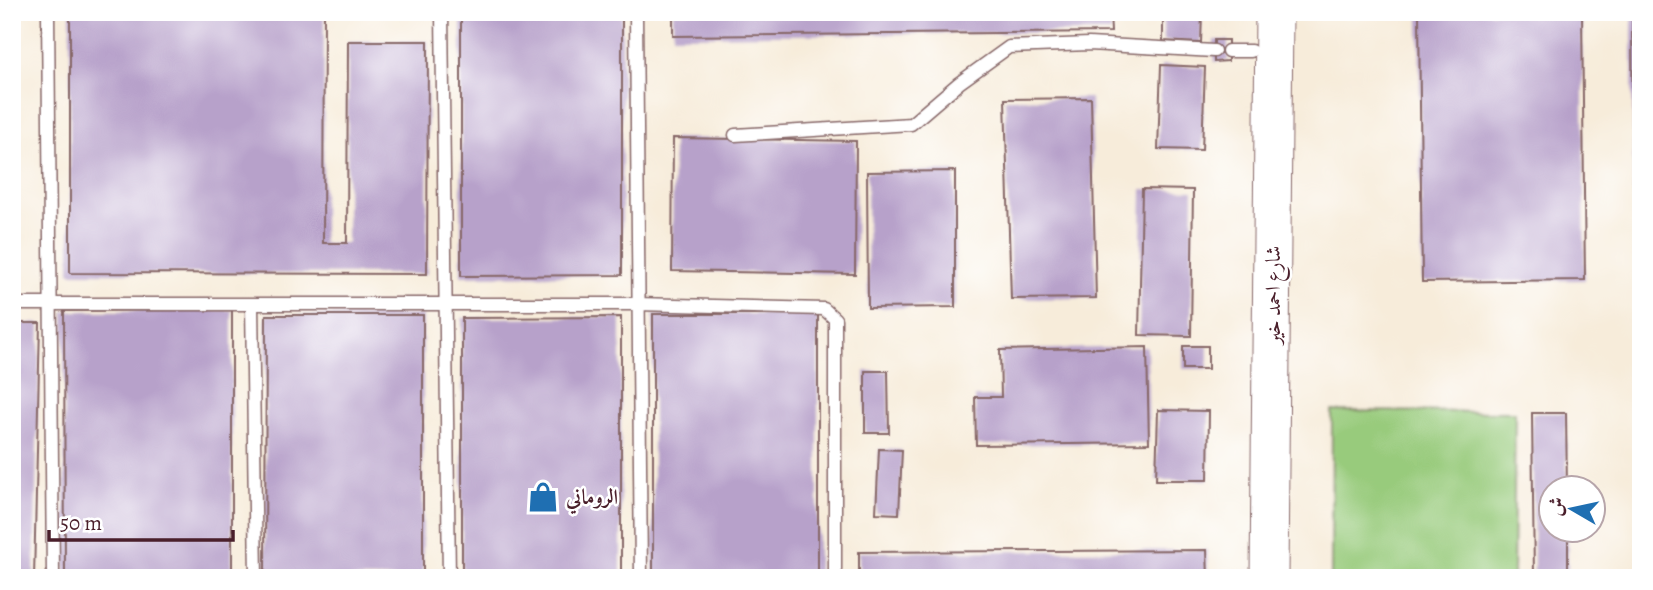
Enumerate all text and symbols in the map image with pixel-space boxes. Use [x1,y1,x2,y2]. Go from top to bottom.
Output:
street label: شارع احمد خير [1259,246,1291,346]
north arrow [1538,475,1608,544]
shop icon: الروماني [526,480,560,514]
place label: الروماني [565,483,618,515]
text: ش [1542,495,1571,518]
scale bar [49,499,233,543]
text: 50 m [60,509,102,537]

